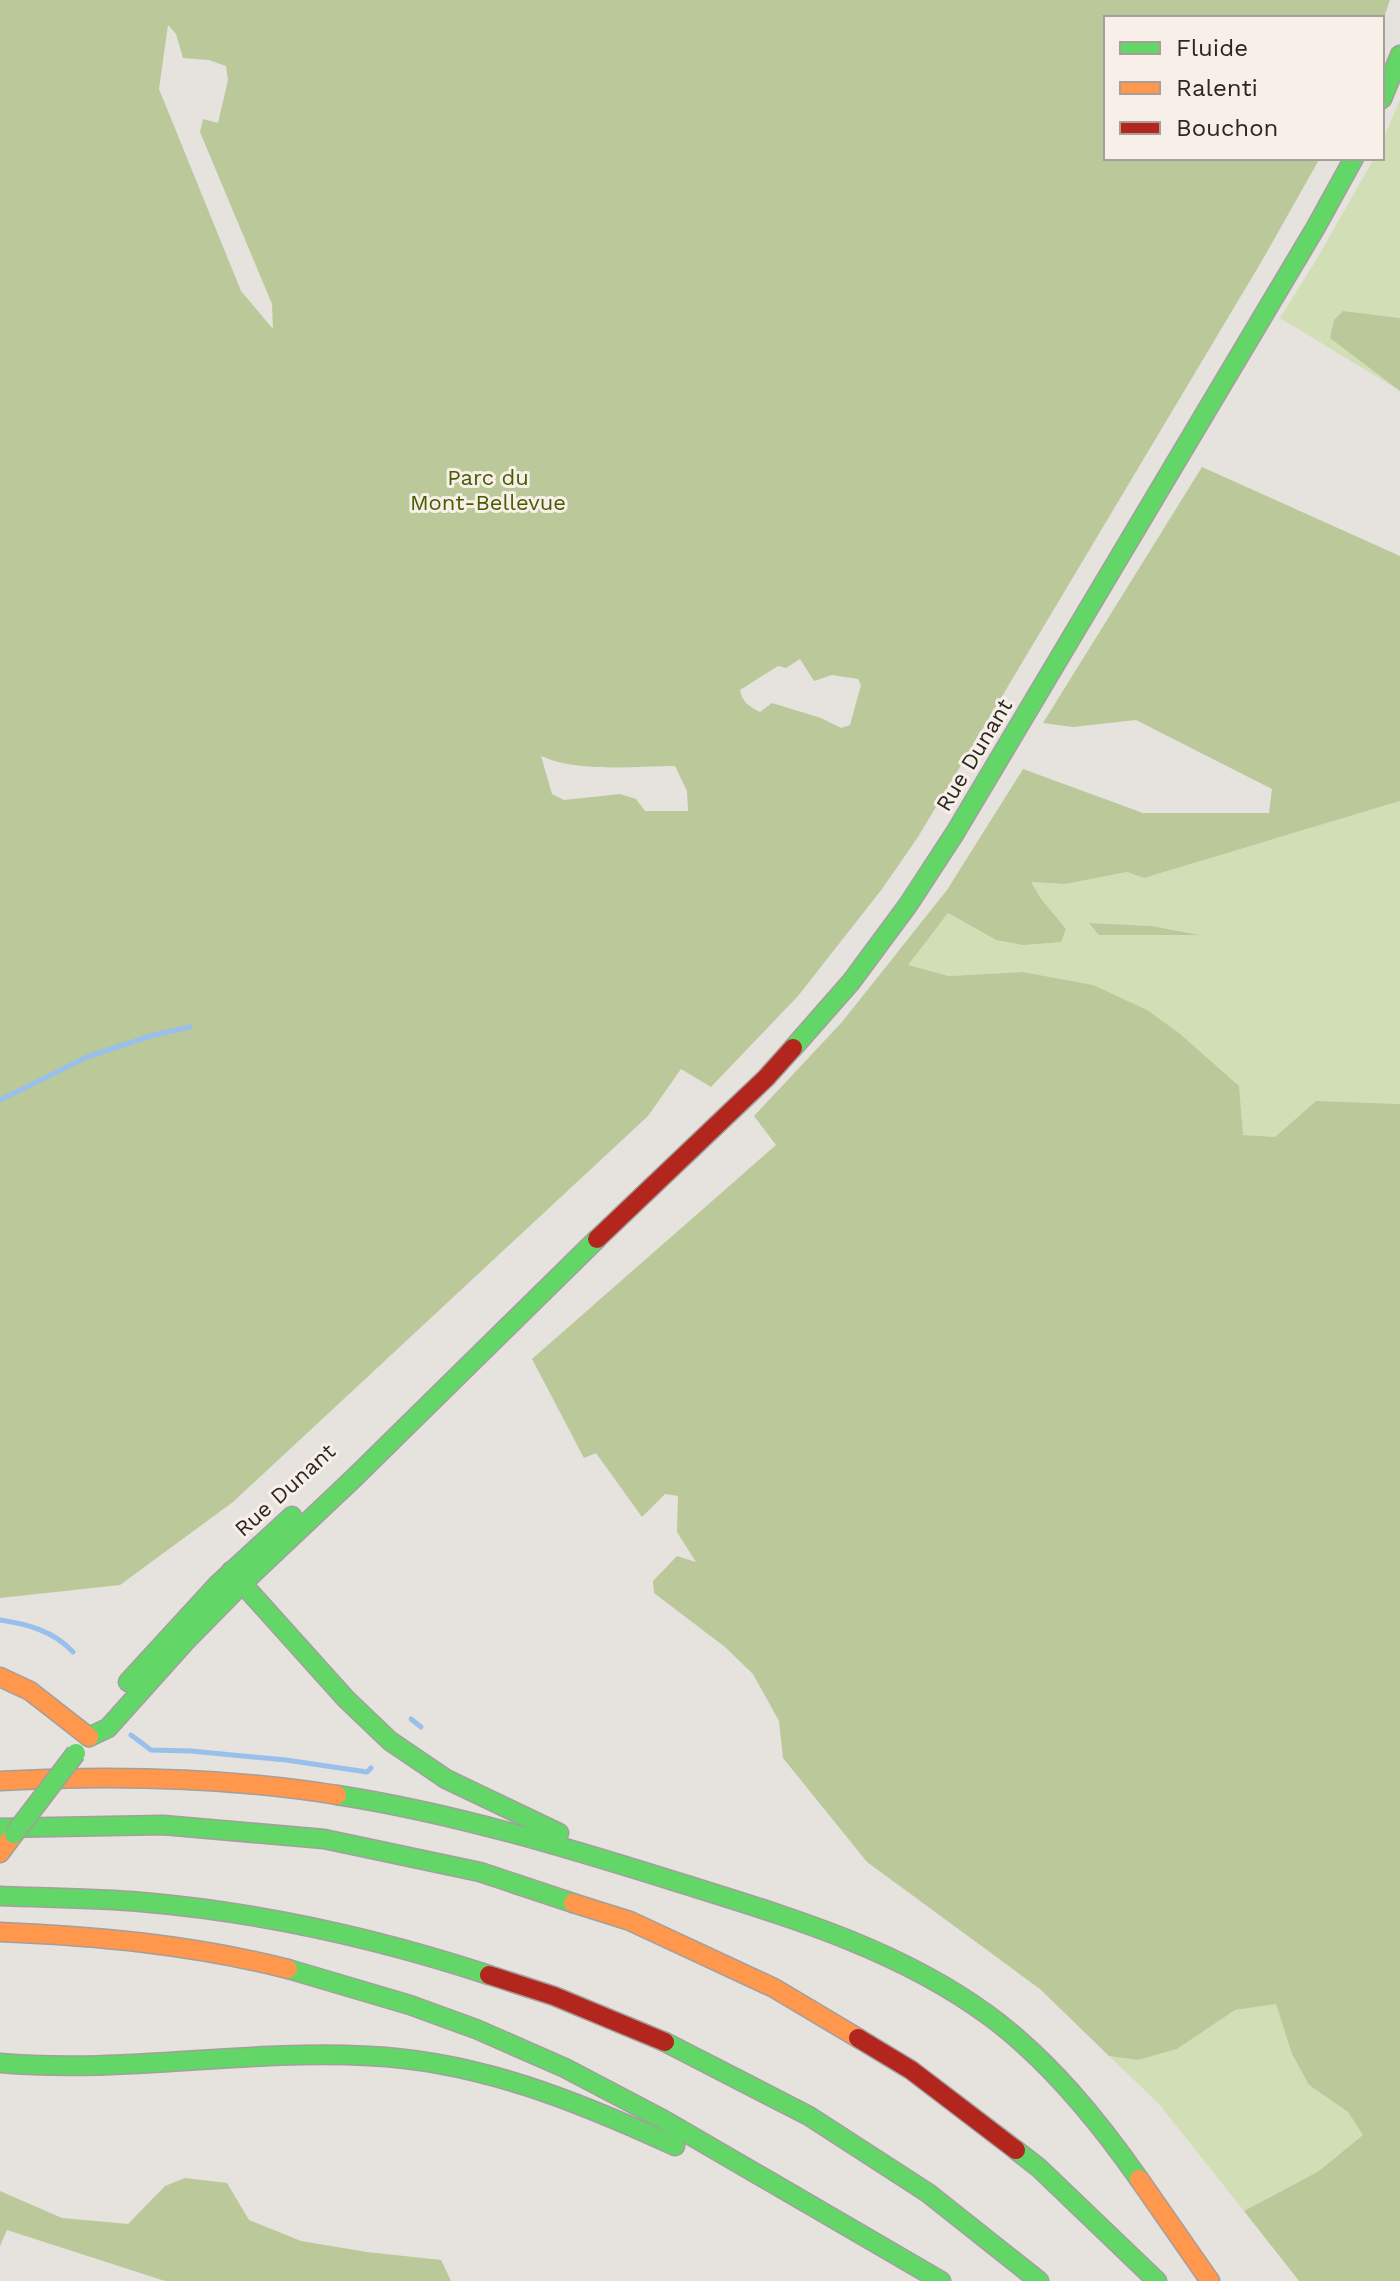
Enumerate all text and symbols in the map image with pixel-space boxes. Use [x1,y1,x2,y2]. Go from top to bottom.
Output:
legend [1104,16,1384,160]
text: Fluide [1176,34,1248,62]
text: Ralenti [1176,74,1258,102]
text: Bouchon [1176,114,1278,142]
park label: Parc du Mont-Bellevue [410,465,566,515]
street label: Rue Dunant [931,694,1017,816]
street label: Rue Dunant [230,1438,340,1542]

